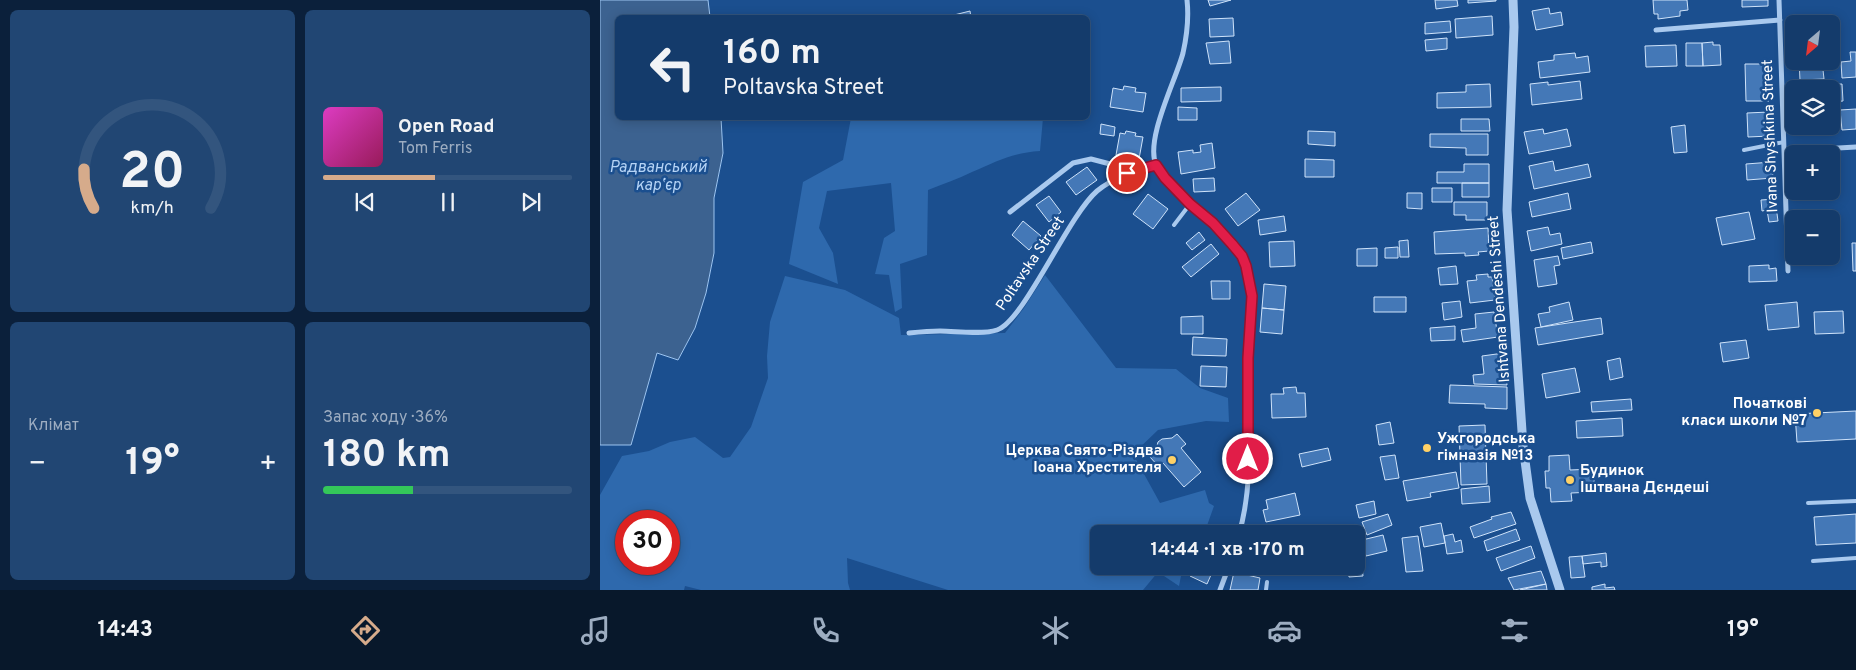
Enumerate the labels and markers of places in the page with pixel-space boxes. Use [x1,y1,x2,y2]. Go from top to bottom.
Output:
pin [1106,152,1148,194]
place label: Початкові класи школи №7 [1681,395,1807,431]
marker: Початкові класи школи №7 [1811,407,1823,419]
place label: Ужгородська гімназія №13 [1437,430,1535,466]
place label: Церква Свято-Різдва Іоана Хрестителя [1006,442,1162,478]
marker: Ужгородська гімназія №13 [1421,442,1433,454]
marker: Церква Свято-Різдва Іоана Хрестителя [1166,454,1178,466]
place label: Будинок Іштвана Дєндеші [1580,462,1709,498]
marker: Будинок Іштвана Дєндеші [1564,474,1576,486]

